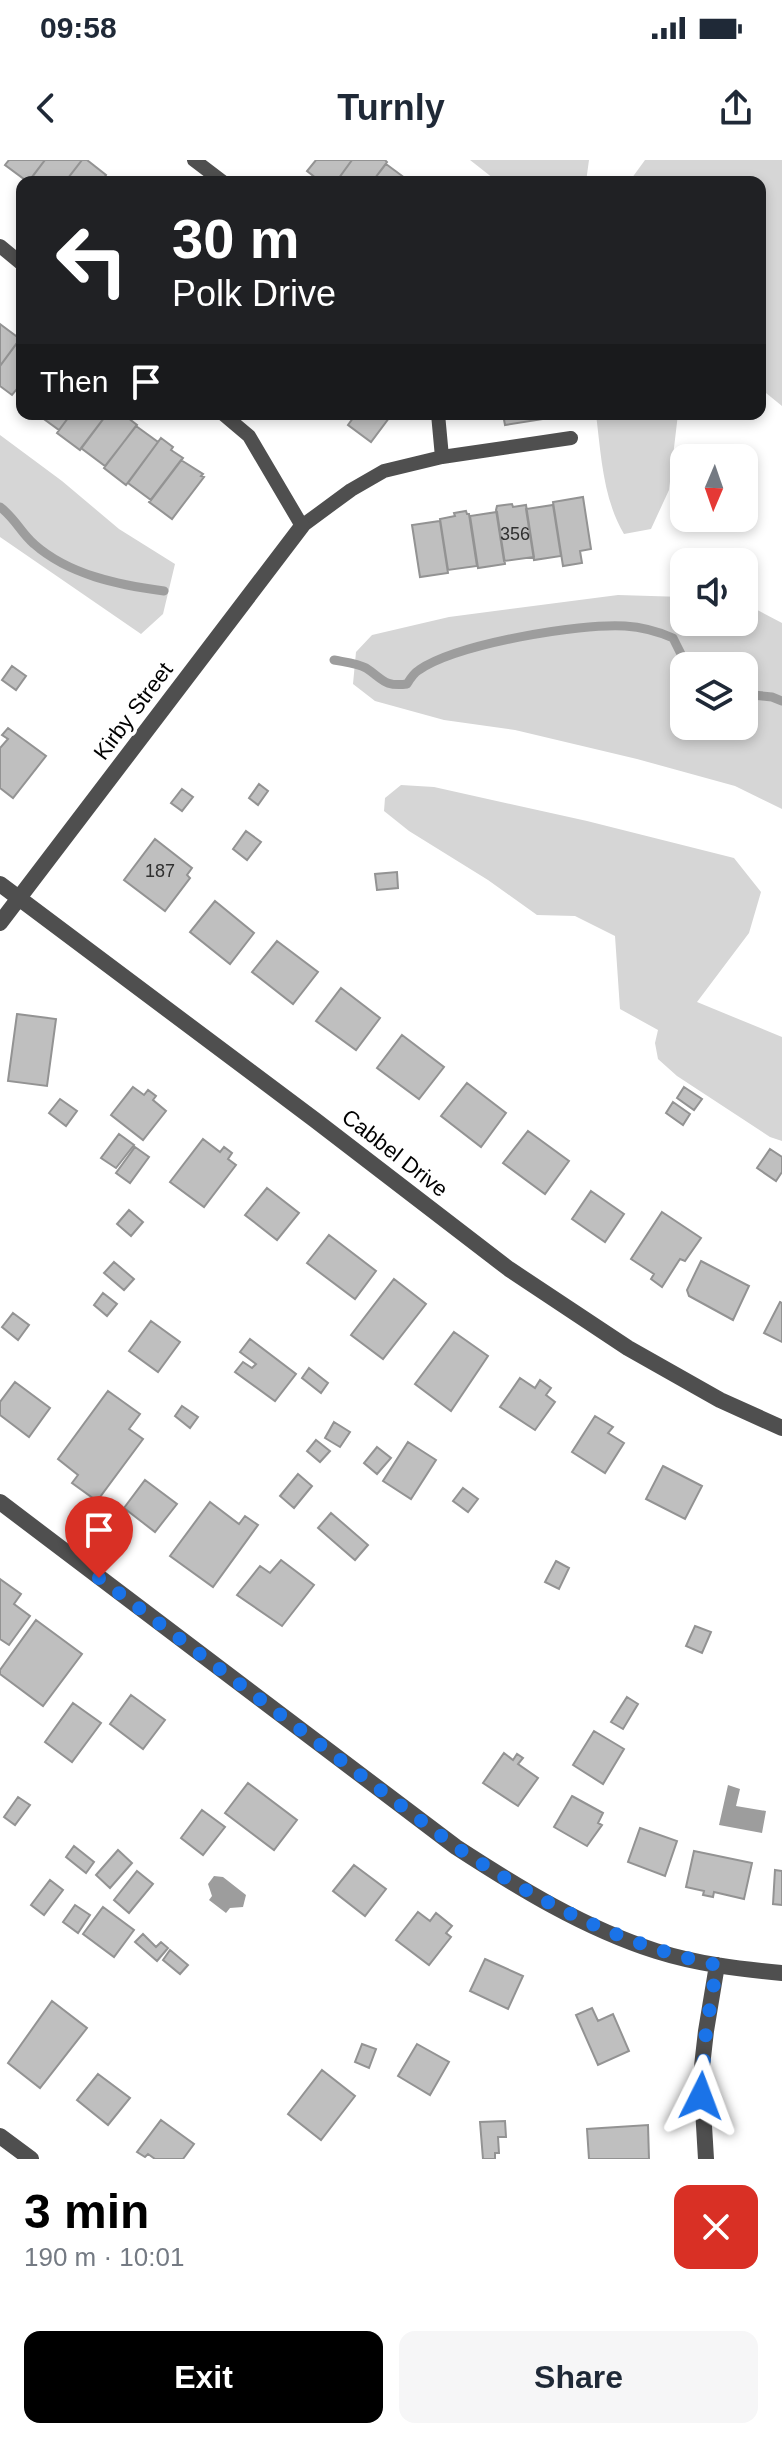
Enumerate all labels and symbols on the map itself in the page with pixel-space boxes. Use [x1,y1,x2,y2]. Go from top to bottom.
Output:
north arrow [670,444,758,532]
house number: 356 [500,524,530,544]
street label: Kirby Street [88,658,178,764]
house number: 187 [145,861,175,881]
street label: Cabbel Drive [337,1104,453,1202]
pin [65,1496,133,1578]
position arrow [659,2054,743,2138]

